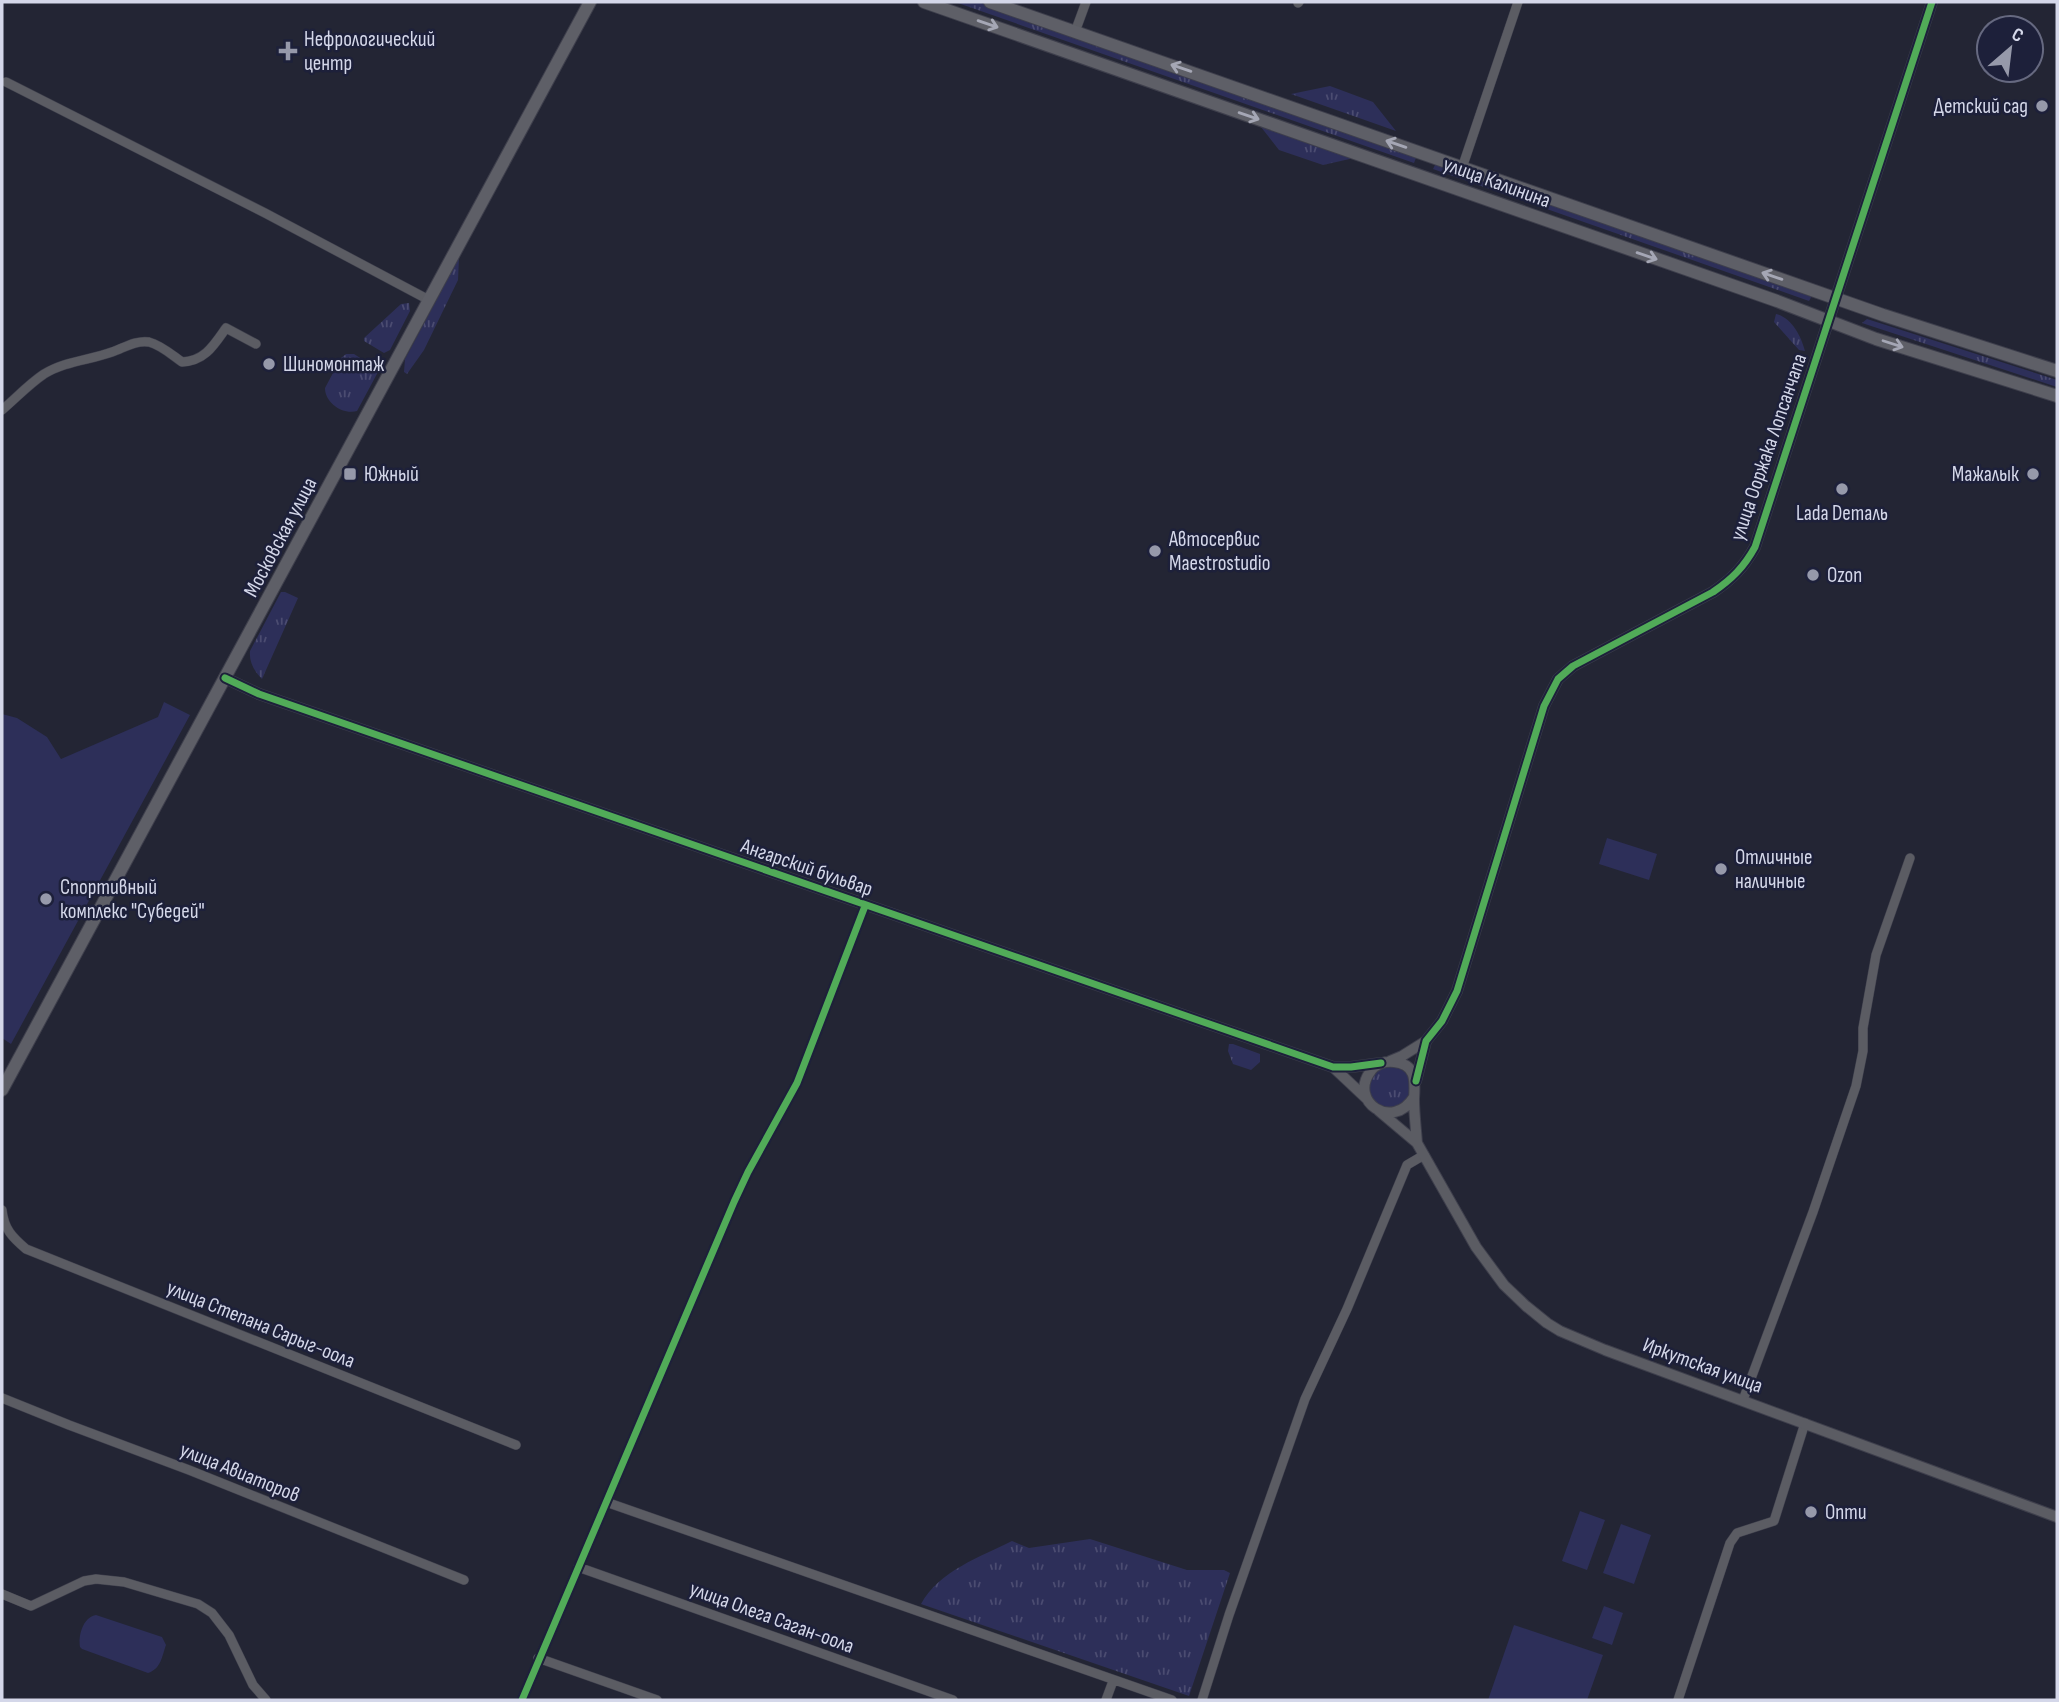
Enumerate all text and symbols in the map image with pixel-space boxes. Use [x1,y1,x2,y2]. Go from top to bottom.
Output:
north arrow [1975,14,2045,84]
one-way arrow [977,19,999,31]
text: С [2008,23,2027,48]
place label: Нефрологический центр [304,27,435,76]
marker: Нефрологический центр [278,41,298,61]
one-way arrow [1171,61,1192,74]
place label: Детский сад [1934,94,2028,119]
marker: Детский сад [2034,98,2050,114]
one-way arrow [1238,111,1260,123]
one-way arrow [1385,137,1407,149]
street label: улица Калинина [1440,152,1554,213]
one-way arrow [1635,251,1657,263]
one-way arrow [1762,269,1784,281]
one-way arrow [1882,338,1904,351]
street label: улица Ооржака Лопсанчапа [1725,350,1812,544]
place label: Шиномонтаж [283,352,385,377]
marker: Шиномонтаж [261,356,277,372]
place label: Южный [364,462,419,487]
place label: Мажалык [1952,462,2019,487]
marker: Южный [342,466,358,482]
marker: Мажалык [2025,466,2041,482]
street label: Московская улица [239,473,322,601]
marker: Lada Dеталь [1834,481,1850,497]
place label: Lada Dеталь [1796,501,1888,526]
place label: Автосервис Maestrostudio [1168,527,1270,576]
marker: Автосервис Maestrostudio [1147,543,1163,559]
place label: Ozon [1827,563,1862,588]
marker: Ozon [1805,567,1821,583]
street label: Ангарский бульвар [737,833,876,902]
place label: Отличные наличные [1735,845,1813,894]
marker: Отличные наличные [1713,861,1729,877]
place label: Спортивный комплекс "Субедей" [60,875,205,924]
marker: Спортивный комплекс "Субедей" [38,891,54,907]
street label: улица Степана Сарыг-оола [163,1275,359,1374]
street label: Иркутская улица [1639,1332,1766,1399]
street label: улица Авиаторов [176,1437,303,1508]
place label: Опти [1825,1500,1867,1525]
marker: Опти [1803,1504,1819,1520]
street label: улица Олега Саган-оола [686,1576,857,1659]

